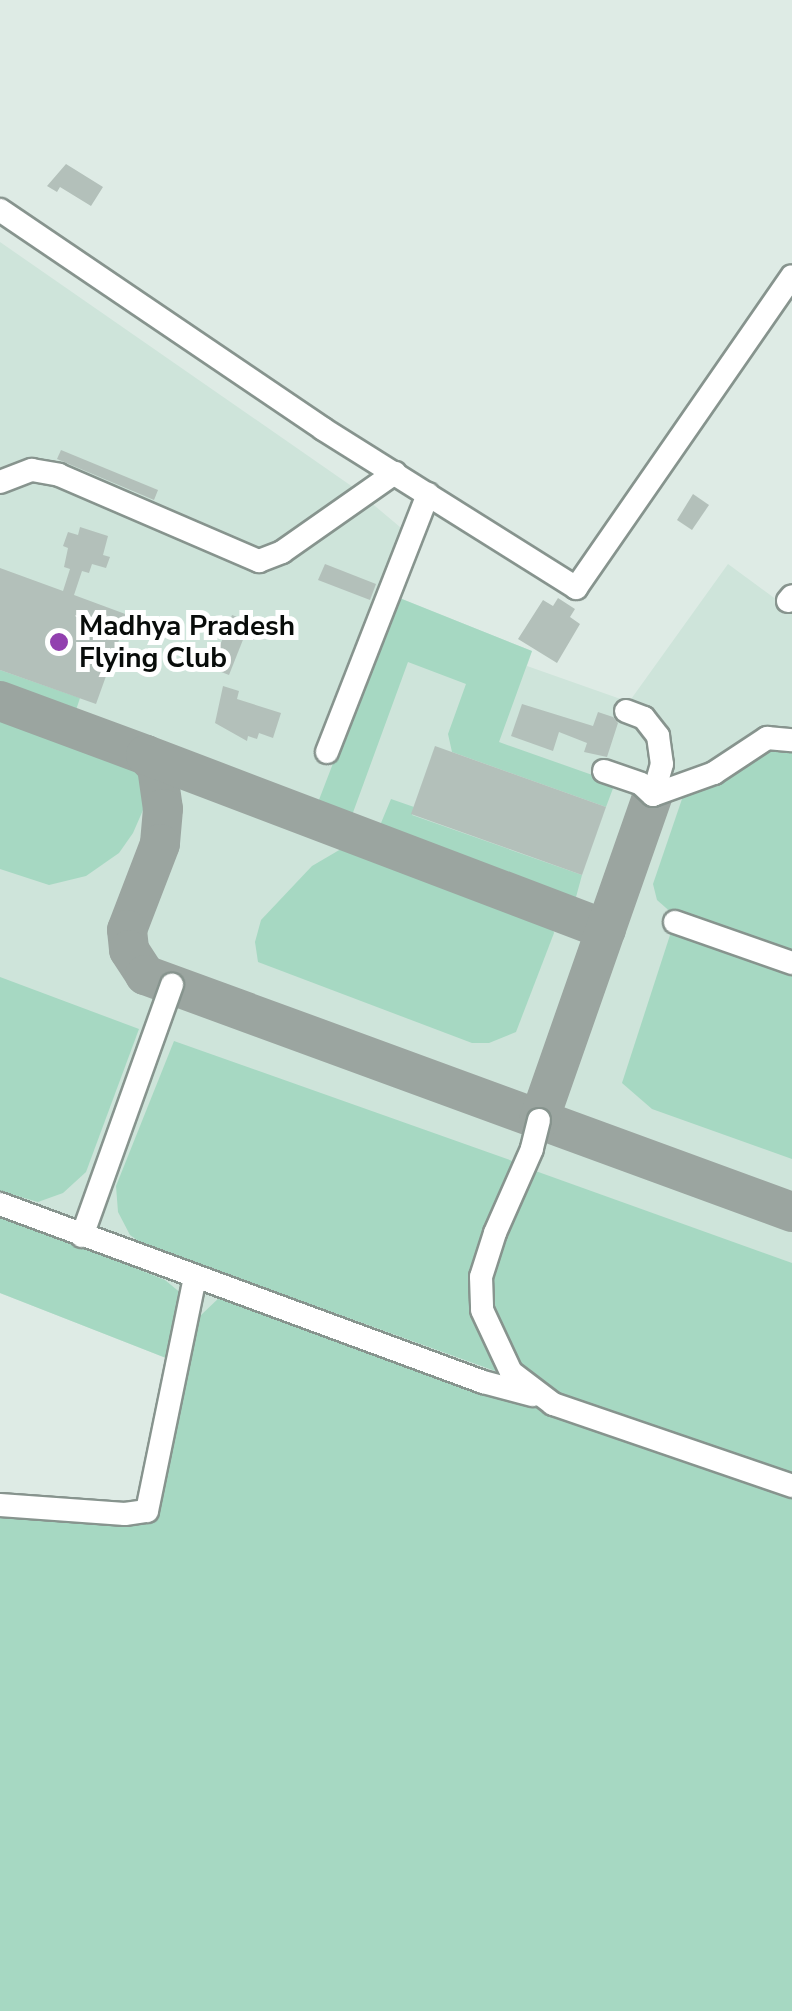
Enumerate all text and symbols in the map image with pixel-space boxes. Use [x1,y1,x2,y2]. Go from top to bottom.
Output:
place label: Madhya Pradesh Flying Club [79,609,295,675]
marker: Madhya Pradesh Flying Club [48,631,70,653]

